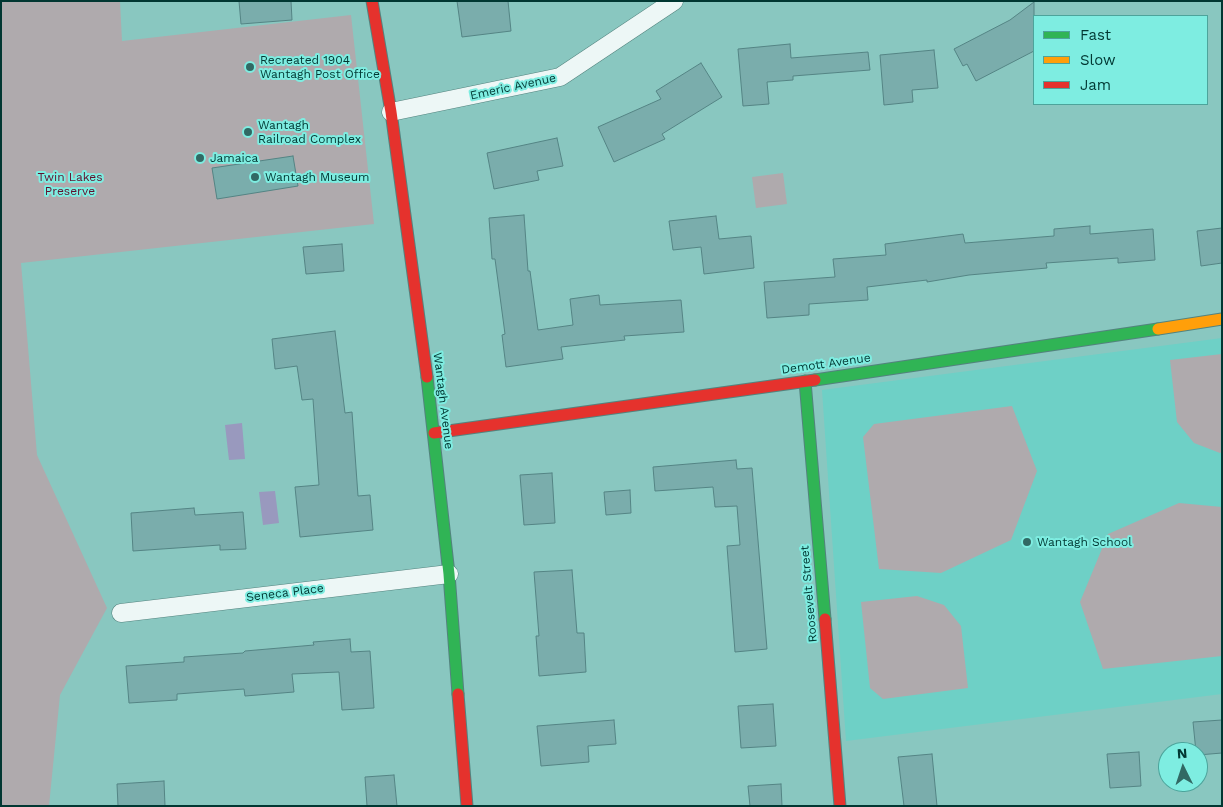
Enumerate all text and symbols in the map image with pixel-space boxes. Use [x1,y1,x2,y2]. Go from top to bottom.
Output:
legend [1033,15,1208,105]
text: Fast [1080,26,1111,44]
text: Slow [1080,51,1116,69]
place label: Recreated 1904 Wantagh Post Office [260,53,380,81]
marker: Recreated 1904 Wantagh Post Office [244,61,256,73]
street label: Emeric Avenue [469,71,557,103]
text: Jam [1080,76,1111,94]
place label: Wantagh Railroad Complex [258,118,361,146]
marker: Wantagh Railroad Complex [242,126,254,138]
place label: Jamaica [210,151,258,165]
marker: Jamaica [194,152,206,164]
park label: Twin Lakes Preserve [37,170,103,198]
place label: Wantagh Museum [265,170,370,184]
marker: Wantagh Museum [249,171,261,183]
street label: Demott Avenue [780,351,872,377]
street label: Wantagh Avenue [430,352,456,450]
place label: Wantagh School [1037,535,1132,549]
marker: Wantagh School [1021,536,1033,548]
street label: Roosevelt Street [798,545,820,643]
street label: Seneca Place [245,581,325,605]
north arrow [1158,742,1208,792]
text: N [1176,745,1188,761]

